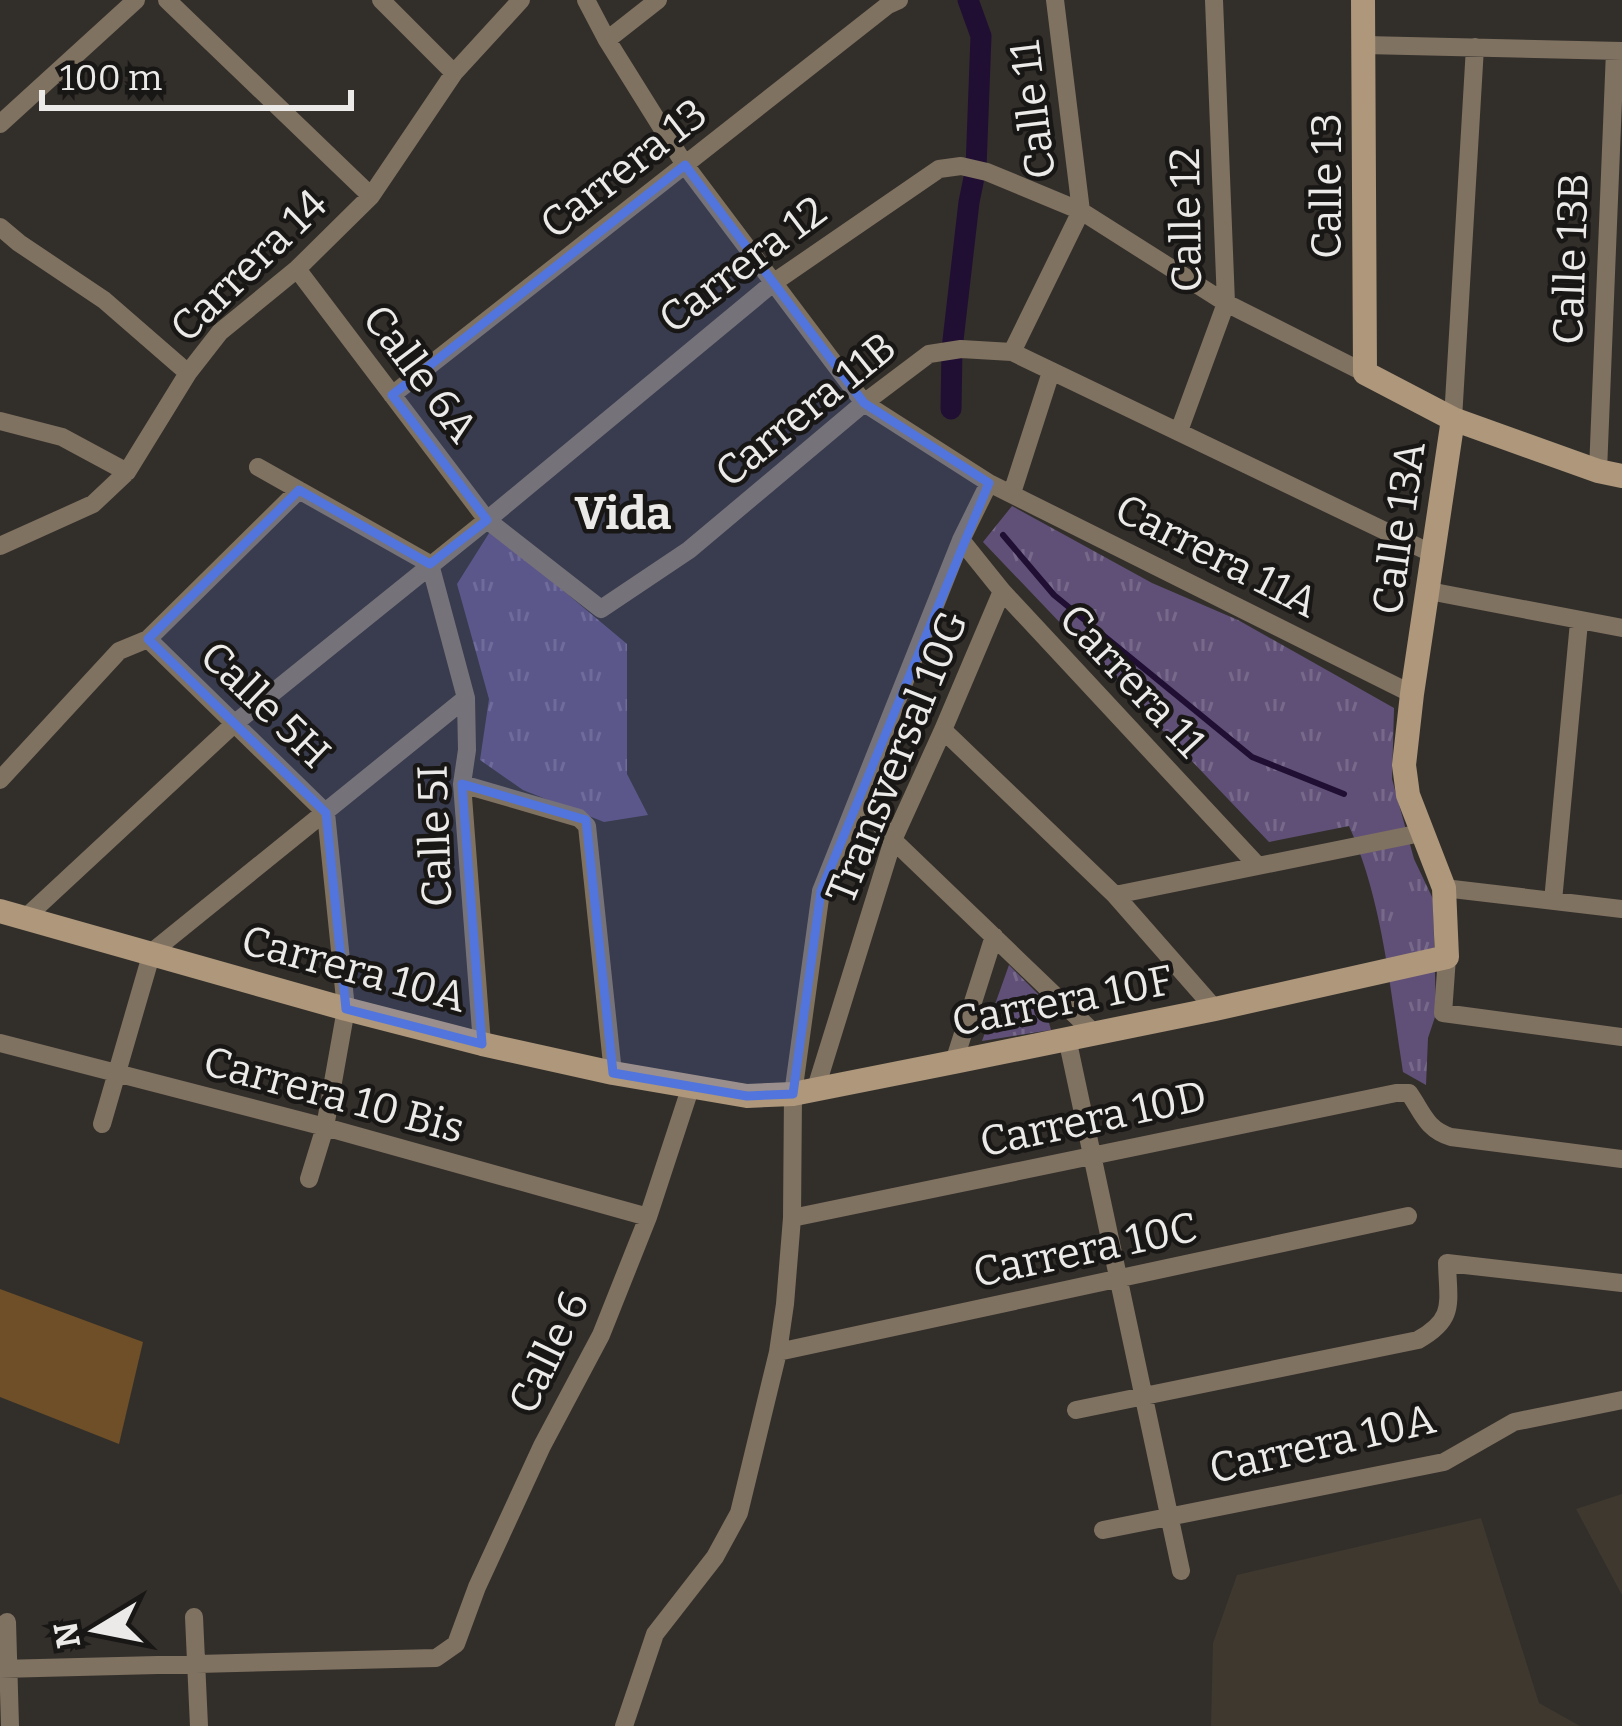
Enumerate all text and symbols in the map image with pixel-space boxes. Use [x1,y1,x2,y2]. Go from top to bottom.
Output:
scale bar [42,36,351,110]
street label: Calle 11 [1000,38,1066,182]
text: 100 m [60,56,162,100]
street label: Carrera 13 [530,88,717,249]
street label: Calle 13 [1302,113,1352,259]
street label: Calle 12 [1160,147,1212,293]
street label: Calle 13B [1543,172,1599,346]
street label: Carrera 14 [160,179,337,352]
street label: Carrera 12 [649,186,836,344]
street label: Calle 6A [352,295,488,452]
street label: Carrera 11B [705,322,906,498]
street label: Calle 13A [1362,438,1436,618]
street label: Carrera 11A [1107,484,1326,628]
district label: Vida [575,487,671,541]
street label: Carrera 11 [1049,594,1216,767]
street label: Transversal 10G [816,604,978,911]
street label: Calle 5H [190,631,340,778]
street label: Calle 5I [408,764,462,908]
street label: Carrera 10A [236,915,472,1023]
street label: Carrera 10F [947,955,1177,1047]
street label: Carrera 10 Bis [198,1036,469,1154]
street label: Carrera 10D [975,1071,1211,1167]
street label: Carrera 10C [969,1202,1202,1298]
street label: Calle 6 [498,1283,600,1422]
street label: Carrera 10A [1204,1394,1440,1494]
north arrow [36,1570,156,1690]
text: N [46,1619,89,1651]

